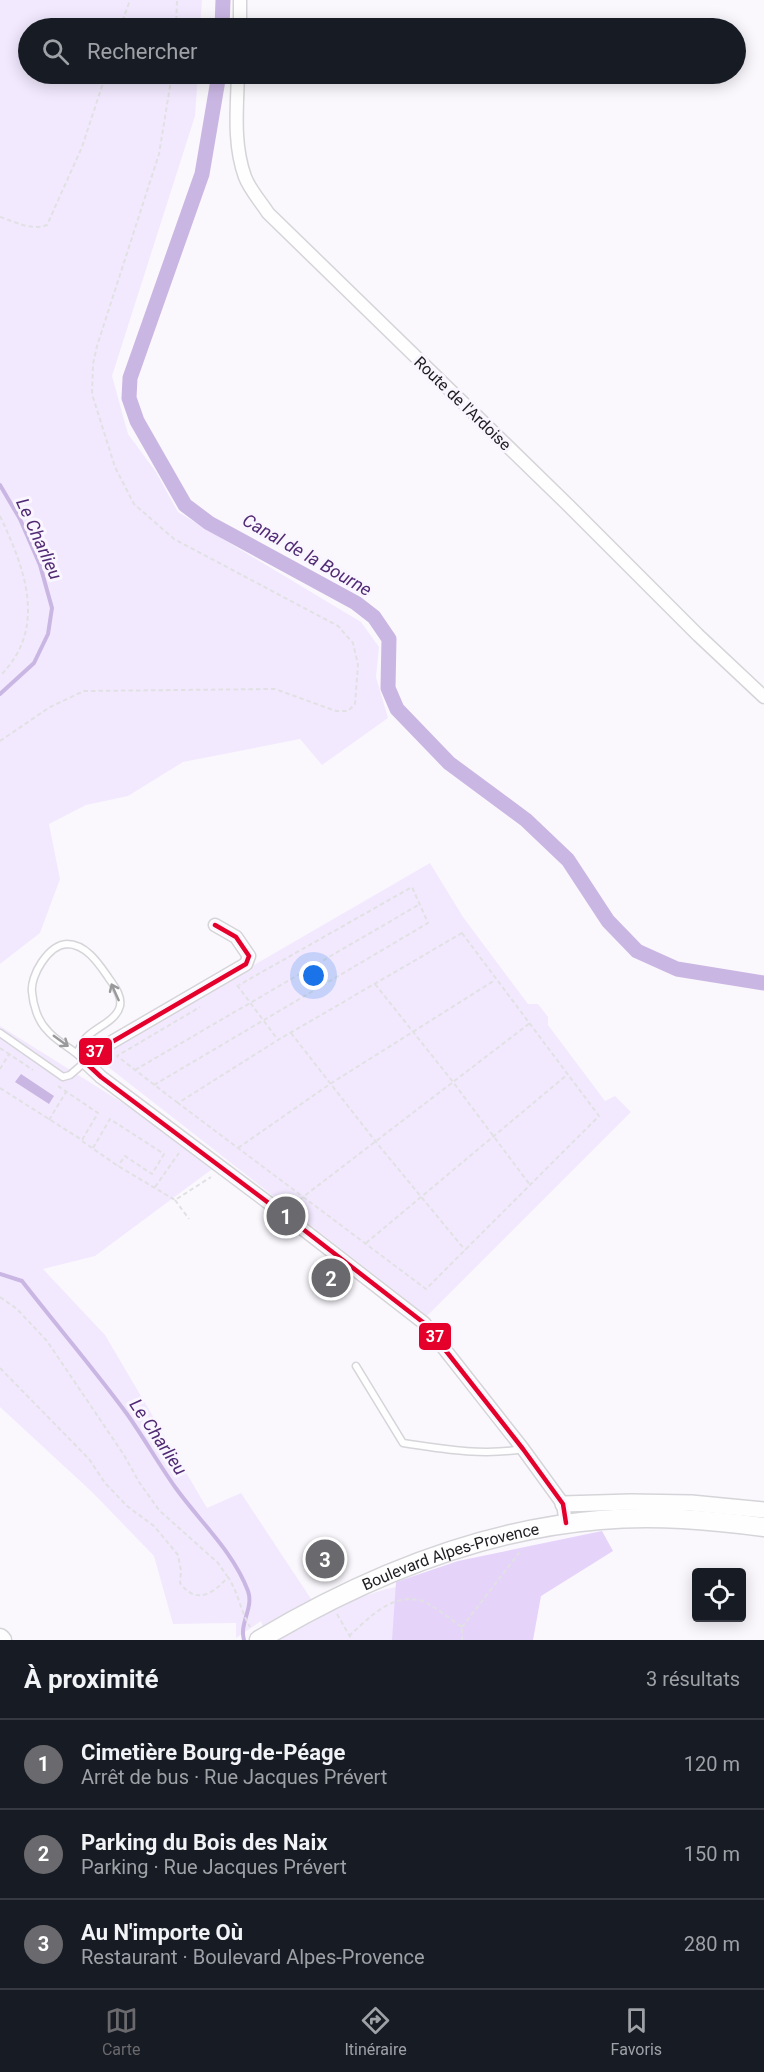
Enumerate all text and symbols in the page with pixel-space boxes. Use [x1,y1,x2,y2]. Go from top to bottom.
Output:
search box [18,18,746,84]
icon: search [39,35,72,68]
text: Rechercher [87,39,198,64]
street label: Route de l'Ardoise [410,352,515,454]
water label: Le Charlieu [12,495,67,583]
water label: Canal de la Bourne [239,509,376,600]
your location [299,961,328,990]
one-way arrow [109,983,121,1001]
one-way arrow [53,1035,69,1047]
line badge: 37 [78,1037,113,1066]
text: 37 [86,1042,104,1061]
pin: 1 [266,1194,306,1238]
pin: 2 [312,1256,350,1300]
line badge: 37 [418,1322,452,1351]
text: 37 [426,1327,444,1346]
water label: Le Charlieu [125,1395,192,1479]
street label: Boulevard Alpes-Provence [359,1519,541,1595]
pin: 3 [306,1536,344,1582]
map controls [692,1568,746,1622]
button: locate [692,1568,746,1622]
text: À proximité [24,1664,158,1694]
text: 3 résultats [646,1667,740,1691]
text: Cimetière Bourg-de-Péage [81,1740,345,1765]
text: 1 [38,1752,49,1776]
text: 120 m [684,1752,740,1776]
text: Arrêt de bus · Rue Jacques Prévert [81,1765,387,1789]
text: Parking du Bois des Naix [81,1830,327,1855]
text: 2 [38,1842,49,1866]
text: 150 m [684,1842,740,1866]
text: Parking · Rue Jacques Prévert [81,1855,347,1879]
text: Au N'importe Où [81,1920,243,1945]
text: 3 [38,1932,49,1956]
text: 280 m [684,1932,740,1956]
text: Restaurant · Boulevard Alpes-Provence [81,1945,425,1969]
tab: Carte [102,2004,141,2059]
tab: Itinéraire [344,2004,407,2059]
tab: Favoris [611,2004,662,2059]

